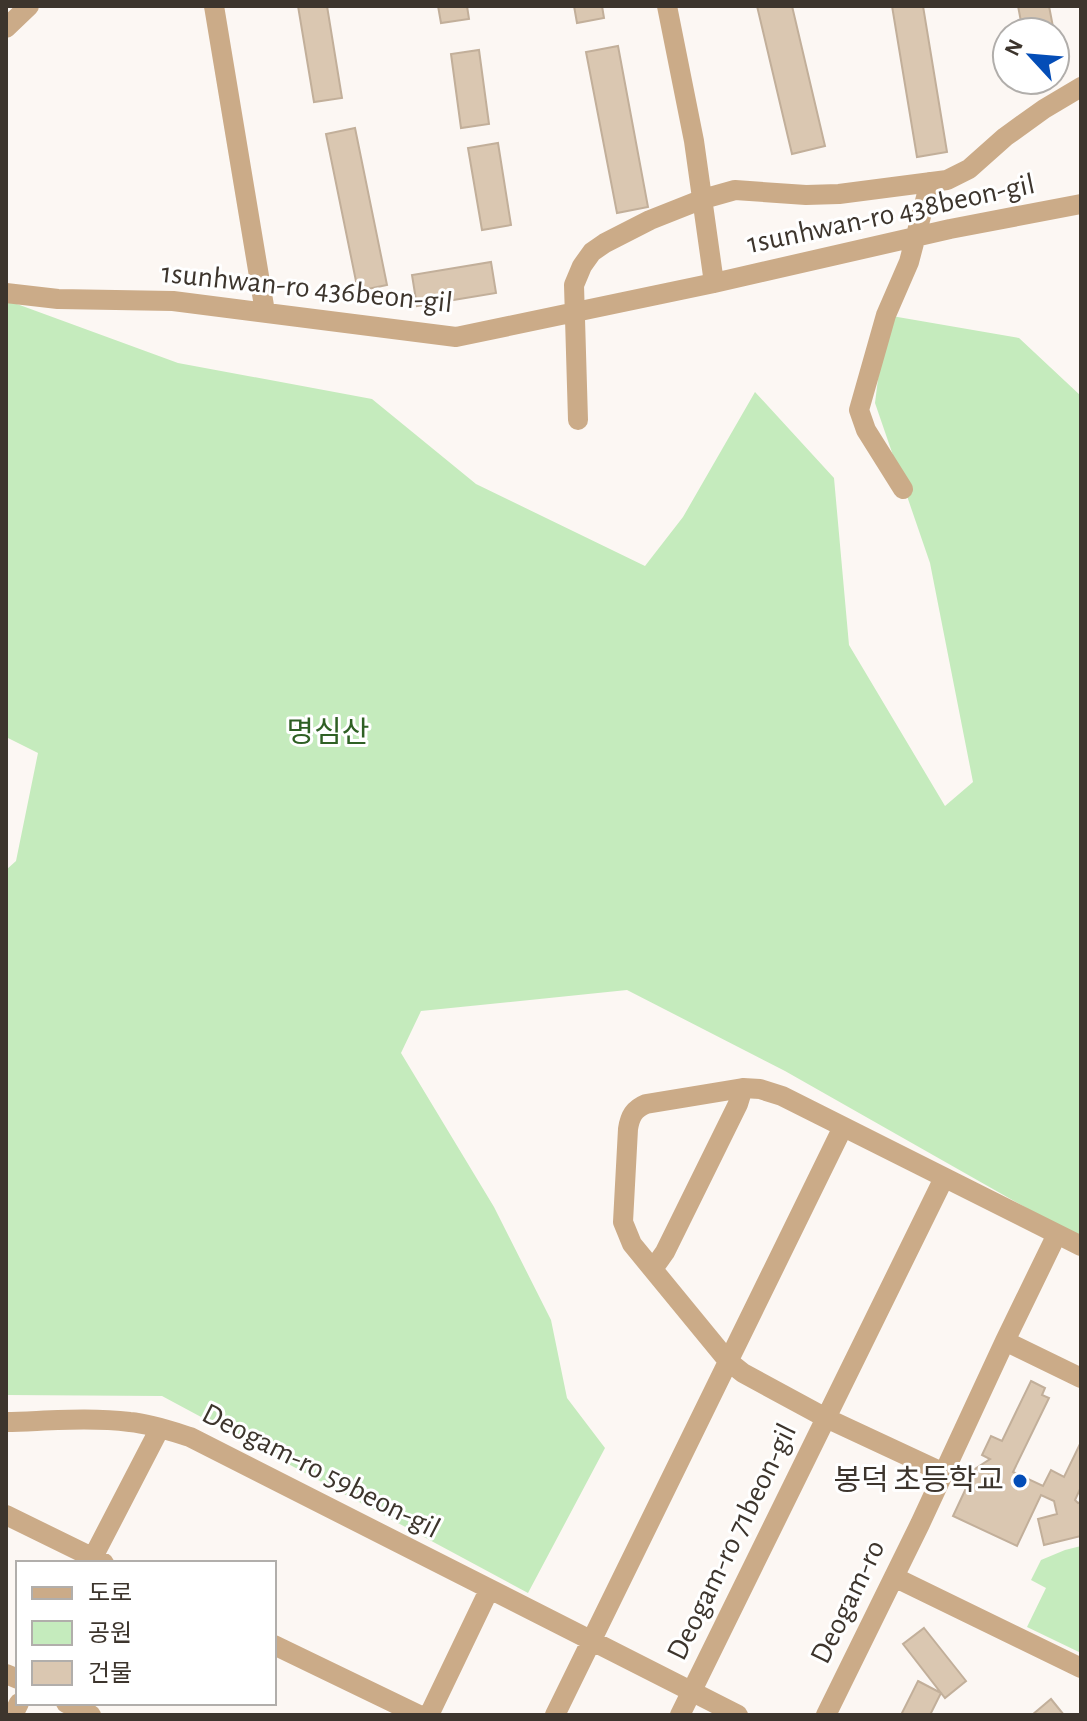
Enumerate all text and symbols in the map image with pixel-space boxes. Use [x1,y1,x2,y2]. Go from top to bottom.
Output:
north arrow [991,16,1071,96]
text: N [1001,36,1027,59]
street label: 1sunhwan-ro 438beon-gil [745,169,1037,259]
street label: 1sunhwan-ro 436beon-gil [160,258,454,318]
park label: 명심산 [287,717,369,748]
street label: Deogam-ro 59beon-gil [197,1398,445,1544]
street label: Deogam-ro 71beon-gil [662,1419,802,1665]
place label: 봉덕 초등학교 [833,1465,1004,1496]
marker: 봉덕 초등학교 [1011,1472,1029,1490]
street label: Deogam-ro [805,1536,891,1668]
legend [16,1561,276,1705]
text: 도로 [88,1582,132,1606]
text: 공원 [88,1621,132,1646]
text: 건물 [88,1661,132,1686]

